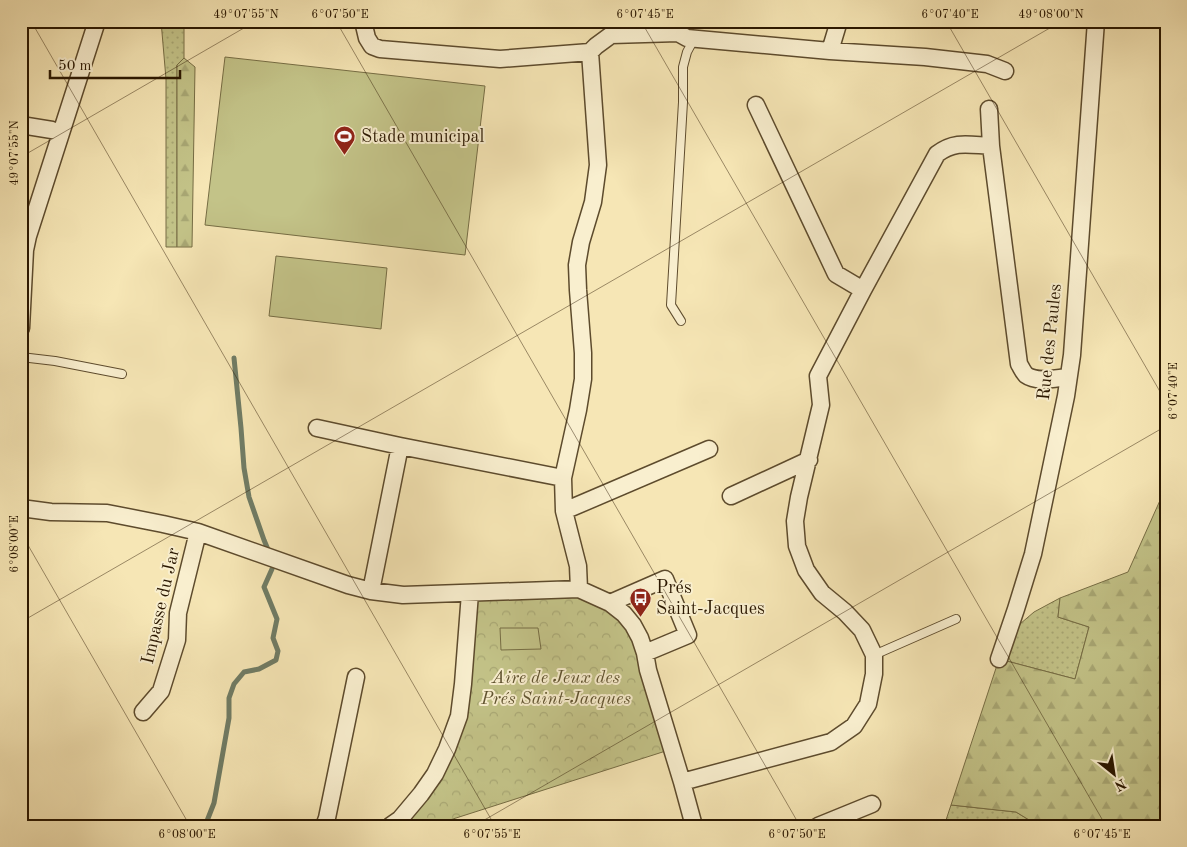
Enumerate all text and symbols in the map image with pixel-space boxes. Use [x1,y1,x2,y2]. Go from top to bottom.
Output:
text: 49°07'55"N [213,8,279,21]
text: 6°07'50"E [311,8,369,21]
text: 6°07'45"E [616,8,674,21]
text: 6°07'40"E [921,9,979,21]
text: 49°08'00"N [1018,9,1084,21]
scale bar [50,48,180,80]
text: 50 m [58,59,92,74]
text: 49°07'55"N [8,120,21,186]
sports icon: Stade municipal [333,125,357,156]
place label: Stade municipal [361,128,484,146]
street label: Rue des Paules [1035,283,1065,401]
text: 6°07'40"E [1168,362,1180,420]
text: 6°08'00"E [9,515,21,573]
street label: Impasse du Jar [139,546,183,666]
place label: Prés Saint-Jacques [656,579,765,618]
bus stop icon: Prés Saint-Jacques [628,586,652,617]
park label: Aire de Jeux des Prés Saint-Jacques [480,669,631,708]
north arrow [1090,750,1140,800]
text: N [1112,776,1128,793]
text: 6°07'55"E [463,828,521,841]
text: 6°07'50"E [768,828,826,841]
text: 6°07'45"E [1073,828,1131,841]
text: 6°08'00"E [158,829,216,841]

